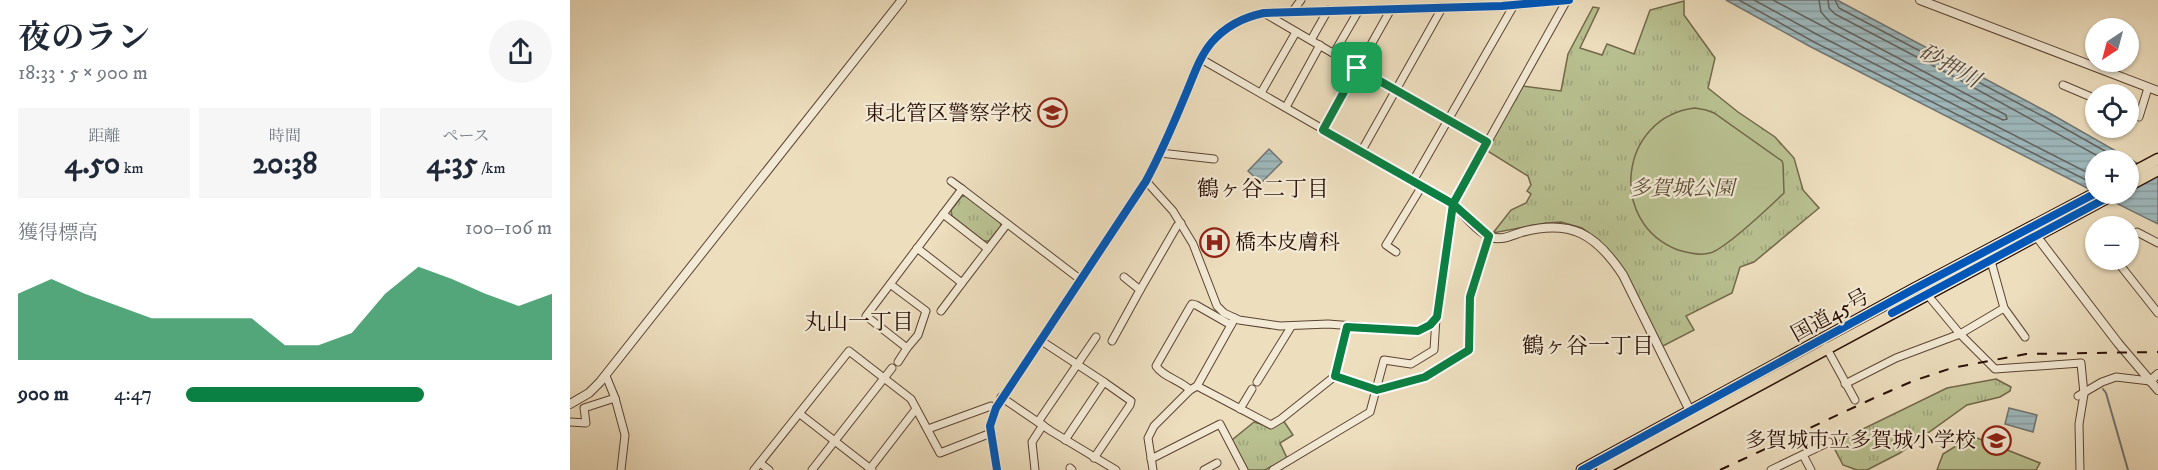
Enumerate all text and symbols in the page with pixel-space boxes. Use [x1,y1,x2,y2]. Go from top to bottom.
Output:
text: 夜のラン [18,18,150,59]
north arrow [2085,18,2139,72]
map controls [2085,18,2139,270]
button: share [489,20,552,83]
water label: 砂押川 [1914,39,1986,95]
pin [1331,42,1382,93]
icon: arrive [1340,51,1373,84]
text: 18:33 · 5 × 900 m [18,61,148,86]
button: locate [2085,84,2139,138]
school or university icon: 東北管区警察学校 [1037,97,1069,129]
place label: 東北管区警察学校 [864,101,1032,127]
text: 距離 [88,126,120,146]
text: 時間 [269,126,301,146]
text: ペース [442,126,490,146]
text: 4.50 [64,146,120,183]
text: 20:38 [253,146,317,183]
text: 4:35 [427,146,478,183]
button: + [2085,150,2139,204]
text: km [120,158,144,178]
text: /km [478,158,505,178]
district label: 鶴ヶ谷二丁目 [1197,176,1329,203]
park label: 多賀城公園 [1630,176,1737,202]
text: 100–106 m [465,216,552,241]
button: − [2085,216,2139,270]
text: 獲得標高 [18,221,98,246]
hospital icon: 橋本皮膚科 [1198,226,1230,258]
place label: 橋本皮膚科 [1235,230,1340,256]
street label: 国道45号 [1787,284,1874,348]
district label: 丸山一丁目 [804,309,914,336]
district label: 鶴ヶ谷一丁目 [1522,333,1654,360]
text: 900 m [18,382,69,407]
text: 4:47 [114,382,152,407]
school or university icon: 多賀城市立多賀城小学校 [1981,424,2013,456]
place label: 多賀城市立多賀城小学校 [1745,428,1976,454]

